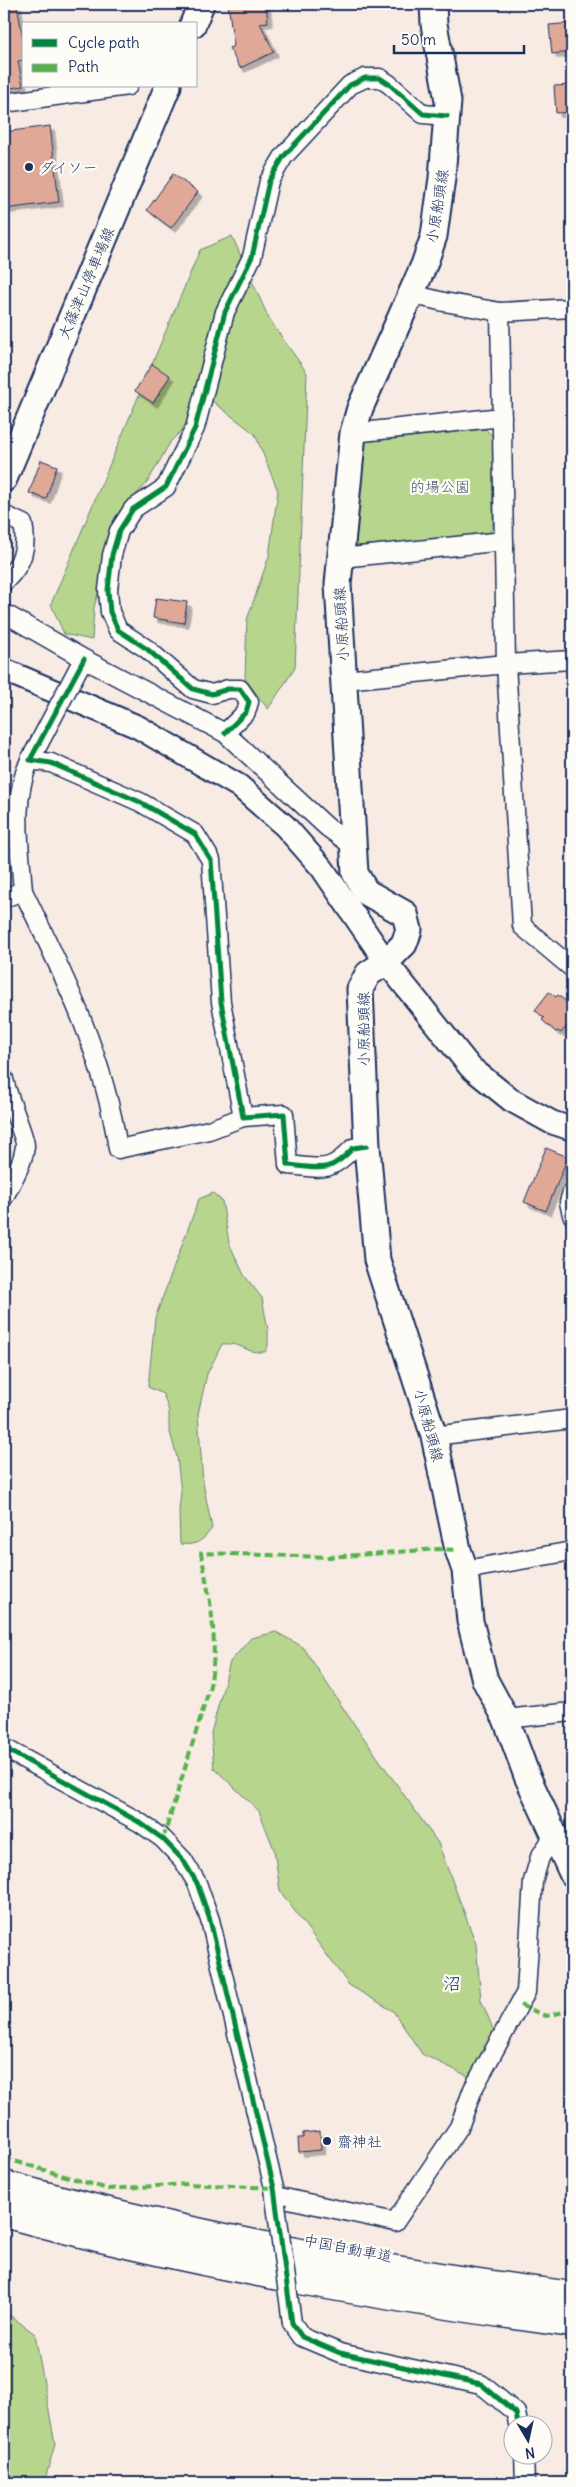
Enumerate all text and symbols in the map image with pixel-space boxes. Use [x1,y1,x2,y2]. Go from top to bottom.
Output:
legend [22,22,198,88]
scale bar [394,22,524,54]
text: 50 m [401,30,436,49]
text: Cycle path [68,33,140,52]
text: Path [68,57,99,76]
place label: ダイソー [39,158,98,177]
marker: ダイソー [23,161,35,173]
street label: 小原船頭線 [422,167,452,245]
street label: 大篠津山停車場線 [54,224,118,342]
park label: 的場公園 [410,477,470,496]
street label: 小原船頭線 [330,586,352,662]
street label: 小原船頭線 [354,991,373,1067]
street label: 小原船頭線 [410,1386,448,1464]
district label: 沼 [443,1972,461,1995]
place label: 齋神社 [337,2132,382,2151]
marker: 齋神社 [321,2135,333,2147]
street label: 中国自動車道 [302,2230,394,2266]
north arrow [504,2414,554,2464]
text: N [524,2443,536,2462]

